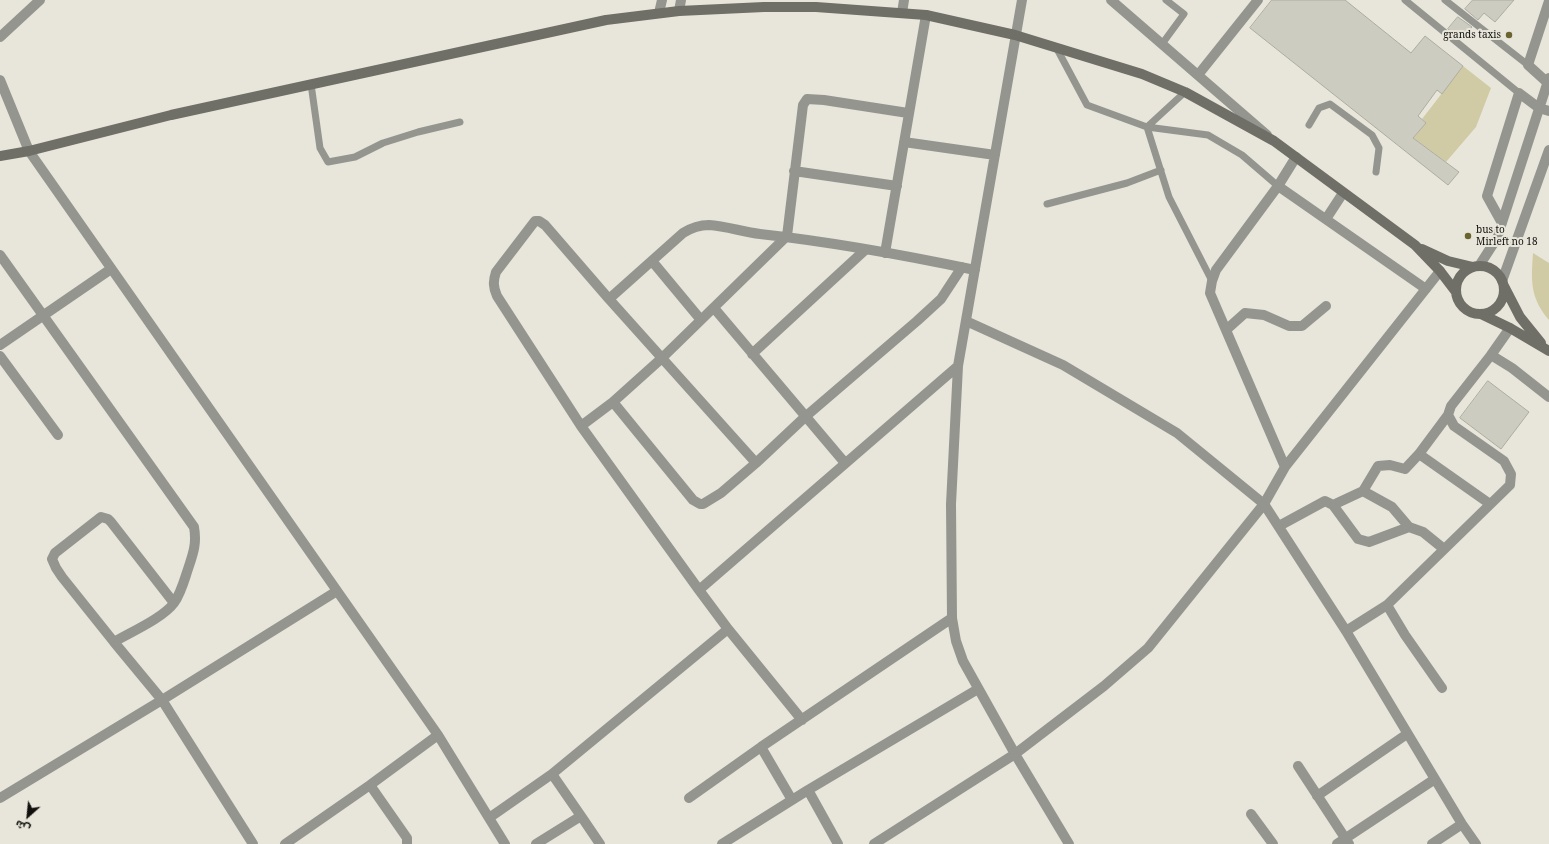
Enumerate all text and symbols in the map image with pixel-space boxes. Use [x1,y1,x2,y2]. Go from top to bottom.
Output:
place label: grands taxis [1443,29,1501,41]
marker: grands taxis [1504,30,1514,40]
place label: bus to Mirleft no 18 [1476,224,1538,248]
marker: bus to Mirleft no 18 [1463,231,1473,241]
north arrow [8,796,48,836]
text: ش [12,817,32,837]

